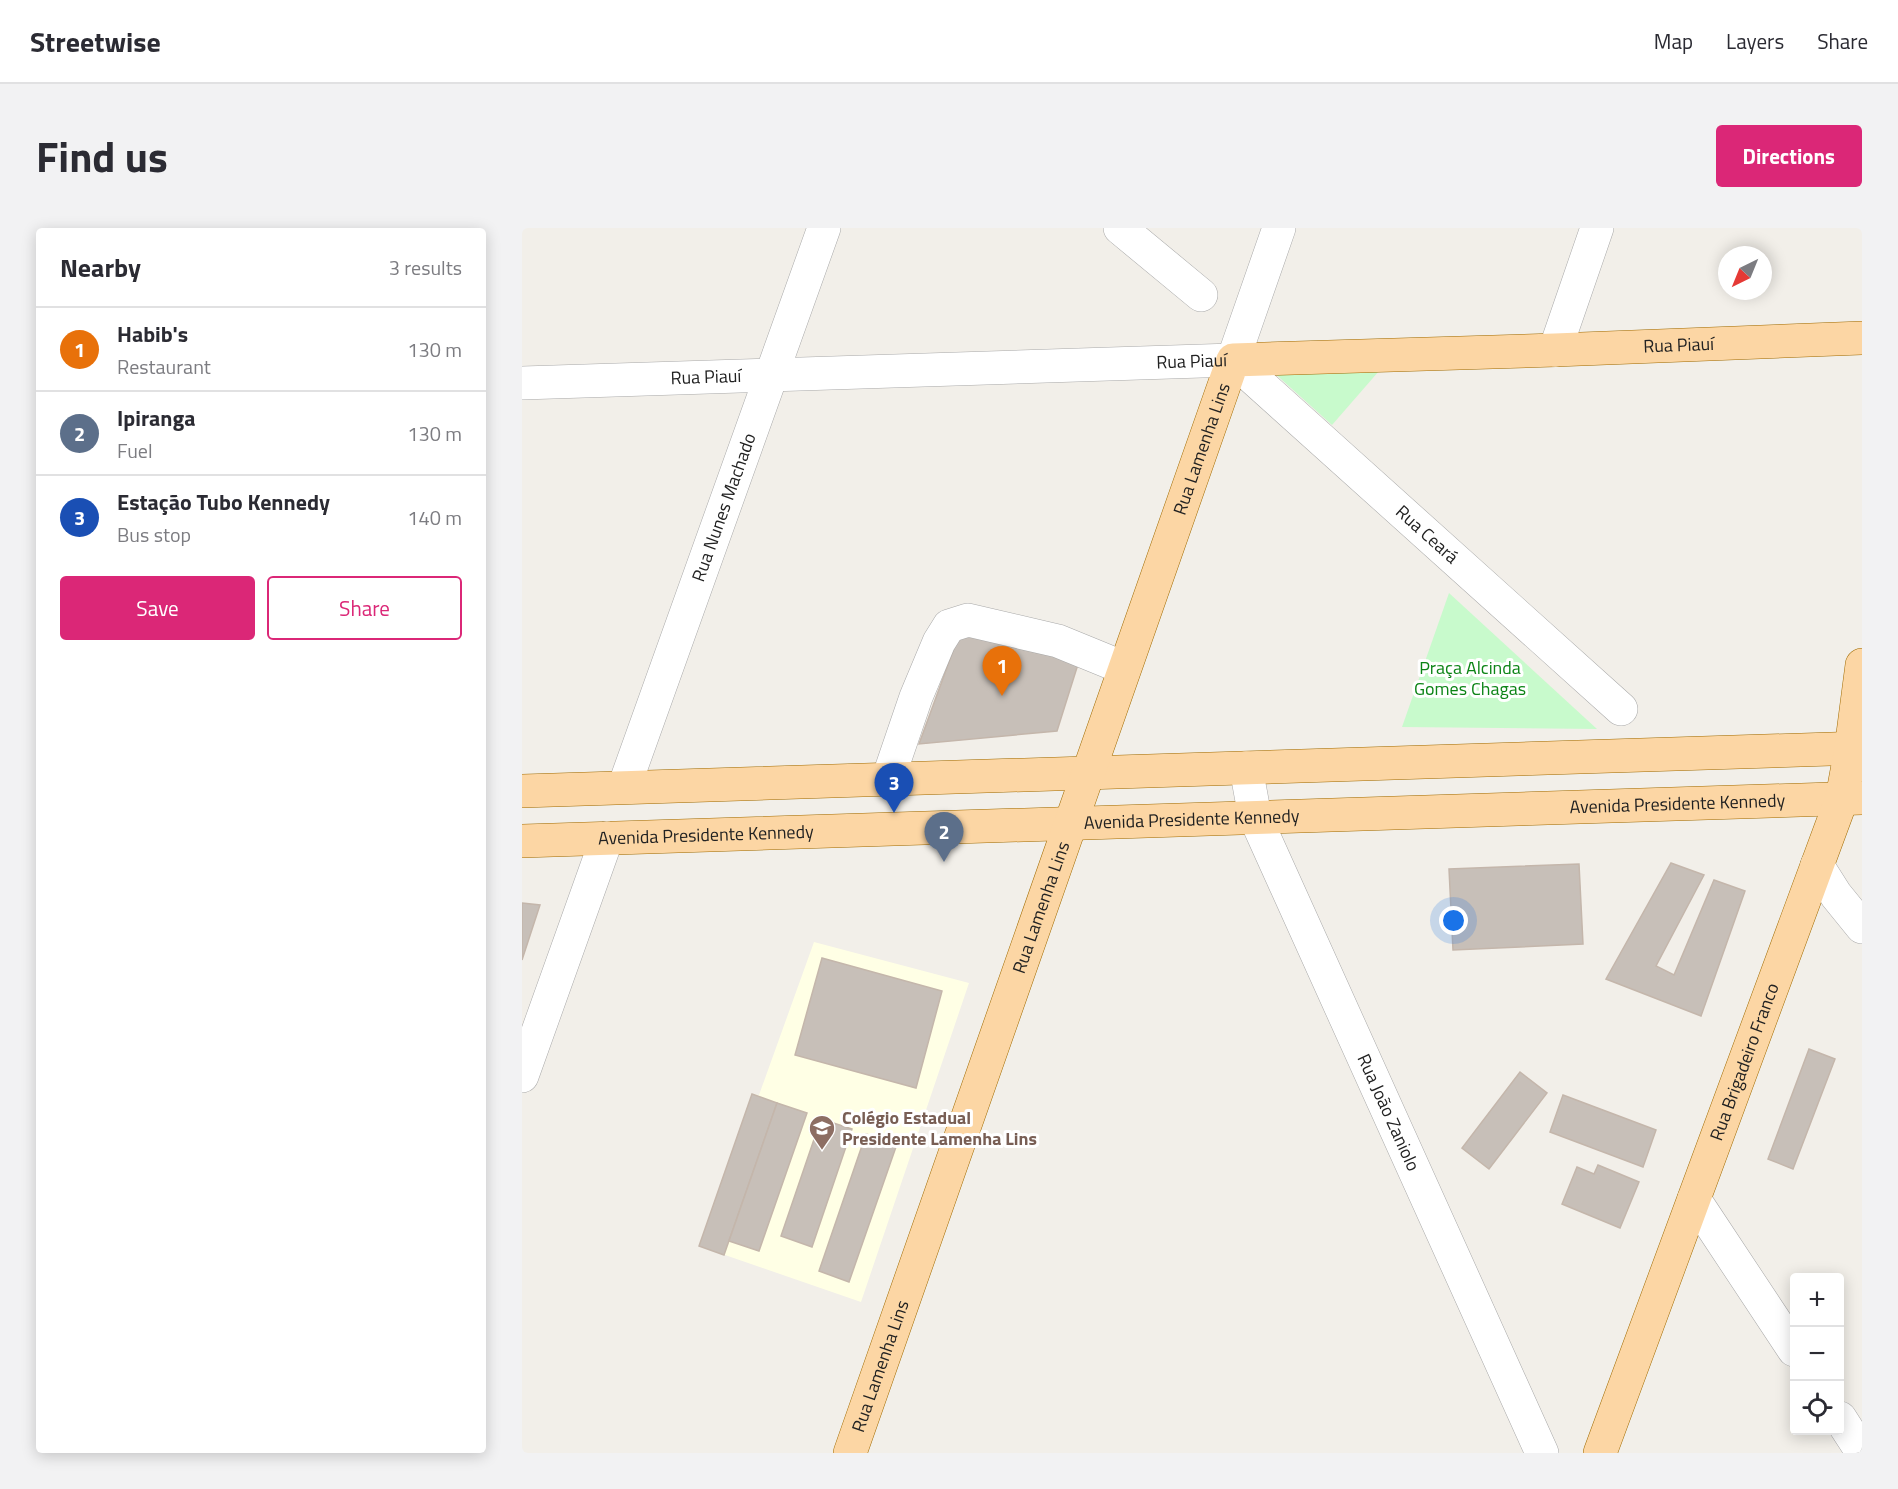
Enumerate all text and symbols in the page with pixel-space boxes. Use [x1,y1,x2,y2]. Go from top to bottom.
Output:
text: Streetwise [30,20,161,63]
text: Map [1654,25,1693,57]
text: Layers [1726,25,1784,57]
text: Share [1817,25,1868,57]
text: Find us [36,124,168,188]
button: Directions [1716,125,1862,187]
north arrow [1718,246,1772,300]
text: Nearby [60,248,141,287]
text: 3 results [389,252,462,283]
text: Habib's [117,317,188,351]
street label: Rua Piauí [1643,330,1717,360]
text: 1 [74,334,85,365]
text: 130 m [407,334,462,365]
street label: Rua Piauí [1156,346,1229,375]
text: Restaurant [117,351,211,382]
street label: Rua Piauí [670,362,744,391]
street label: Rua Lamenha Lins [1166,379,1237,518]
text: Ipiranga [117,401,196,435]
text: 2 [74,418,85,449]
text: 130 m [407,418,462,449]
street label: Rua Nunes Machado [685,429,763,585]
text: Fuel [117,435,153,466]
text: Estação Tubo Kennedy [117,485,330,519]
street label: Rua Ceará [1390,499,1465,570]
text: 3 [74,502,85,533]
text: 140 m [407,502,462,533]
text: Bus stop [117,519,191,550]
button: Save [60,576,255,640]
button: Share [267,576,462,640]
pin: 1 [982,646,1022,696]
park label: Praça Alcinda Gomes Chagas [1414,654,1526,702]
pin: 3 [874,764,914,813]
street label: Avenida Presidente Kennedy [1569,786,1786,820]
street label: Avenida Presidente Kennedy [1083,802,1300,836]
pin: 2 [924,812,964,862]
street label: Avenida Presidente Kennedy [598,818,814,852]
street label: Rua Lamenha Lins [1005,838,1076,977]
your location [1439,906,1468,935]
street label: Rua Brigadeiro Franco [1703,979,1786,1144]
street label: Rua João Zaniolo [1351,1049,1427,1175]
place label: Colégio Estadual Presidente Lamenha Lins [842,1104,1037,1152]
school or university icon: Colégio Estadual Presidente Lamenha Lins [807,1113,837,1151]
map controls [1790,1273,1844,1435]
button: + [1790,1273,1844,1327]
street label: Rua Lamenha Lins [844,1296,916,1436]
button: − [1790,1327,1844,1381]
button: locate [1790,1381,1844,1435]

